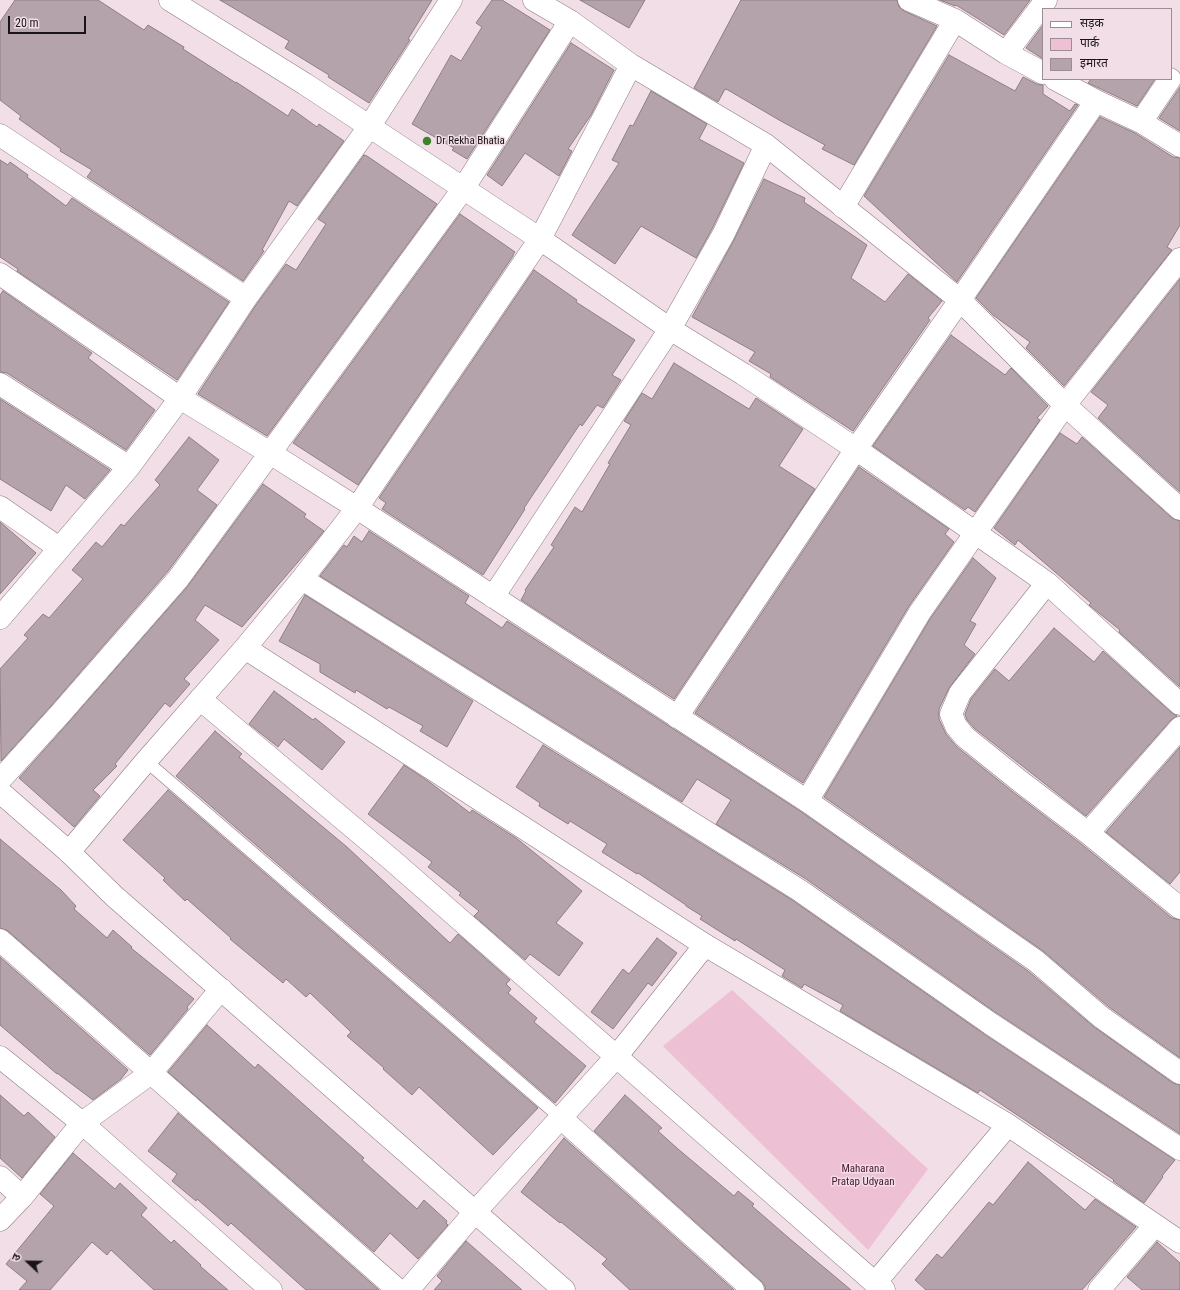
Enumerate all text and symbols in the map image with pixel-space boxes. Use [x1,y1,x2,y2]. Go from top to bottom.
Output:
scale bar [10,8,88,34]
legend [1042,8,1172,80]
text: 20 m [15,16,39,30]
text: सड़क [1080,16,1104,30]
text: पार्क [1080,36,1099,50]
text: इमारत [1080,56,1108,70]
place label: Dr Rekha Bhatia [436,134,505,148]
marker: Dr Rekha Bhatia [421,135,433,147]
park label: Maharana Pratap Udyaan [832,1162,894,1188]
north arrow [8,1242,48,1282]
text: उ [9,1252,24,1263]

